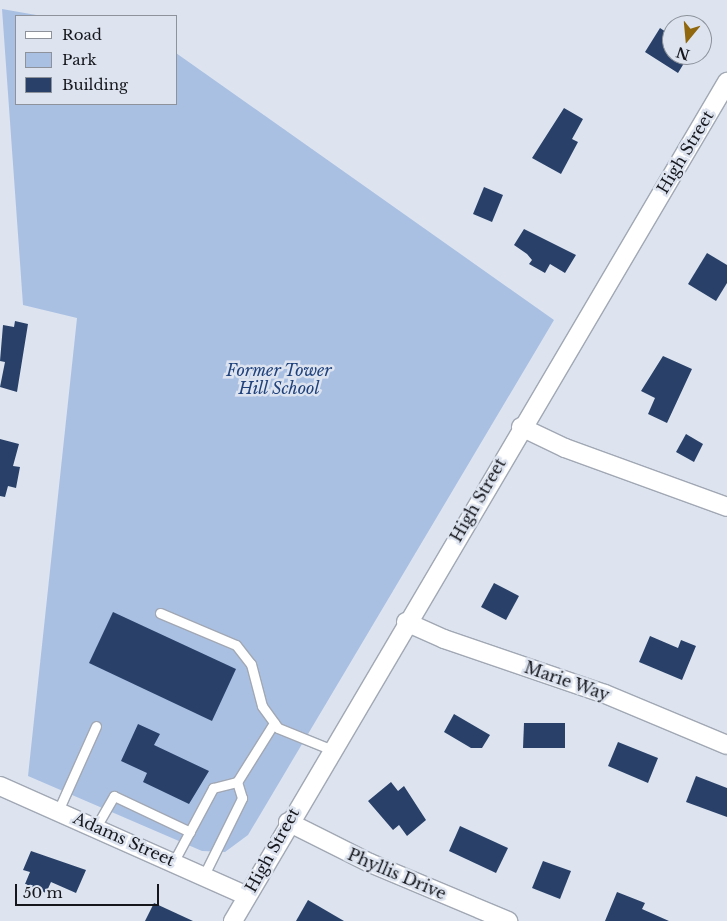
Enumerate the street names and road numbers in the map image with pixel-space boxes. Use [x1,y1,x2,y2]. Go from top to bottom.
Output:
street label: High Street [653,107,717,197]
street label: High Street [446,455,510,545]
street label: Marie Way [522,657,612,705]
street label: High Street [241,804,303,896]
street label: Adams Street [70,808,178,870]
street label: Phyllis Drive [345,845,449,903]

